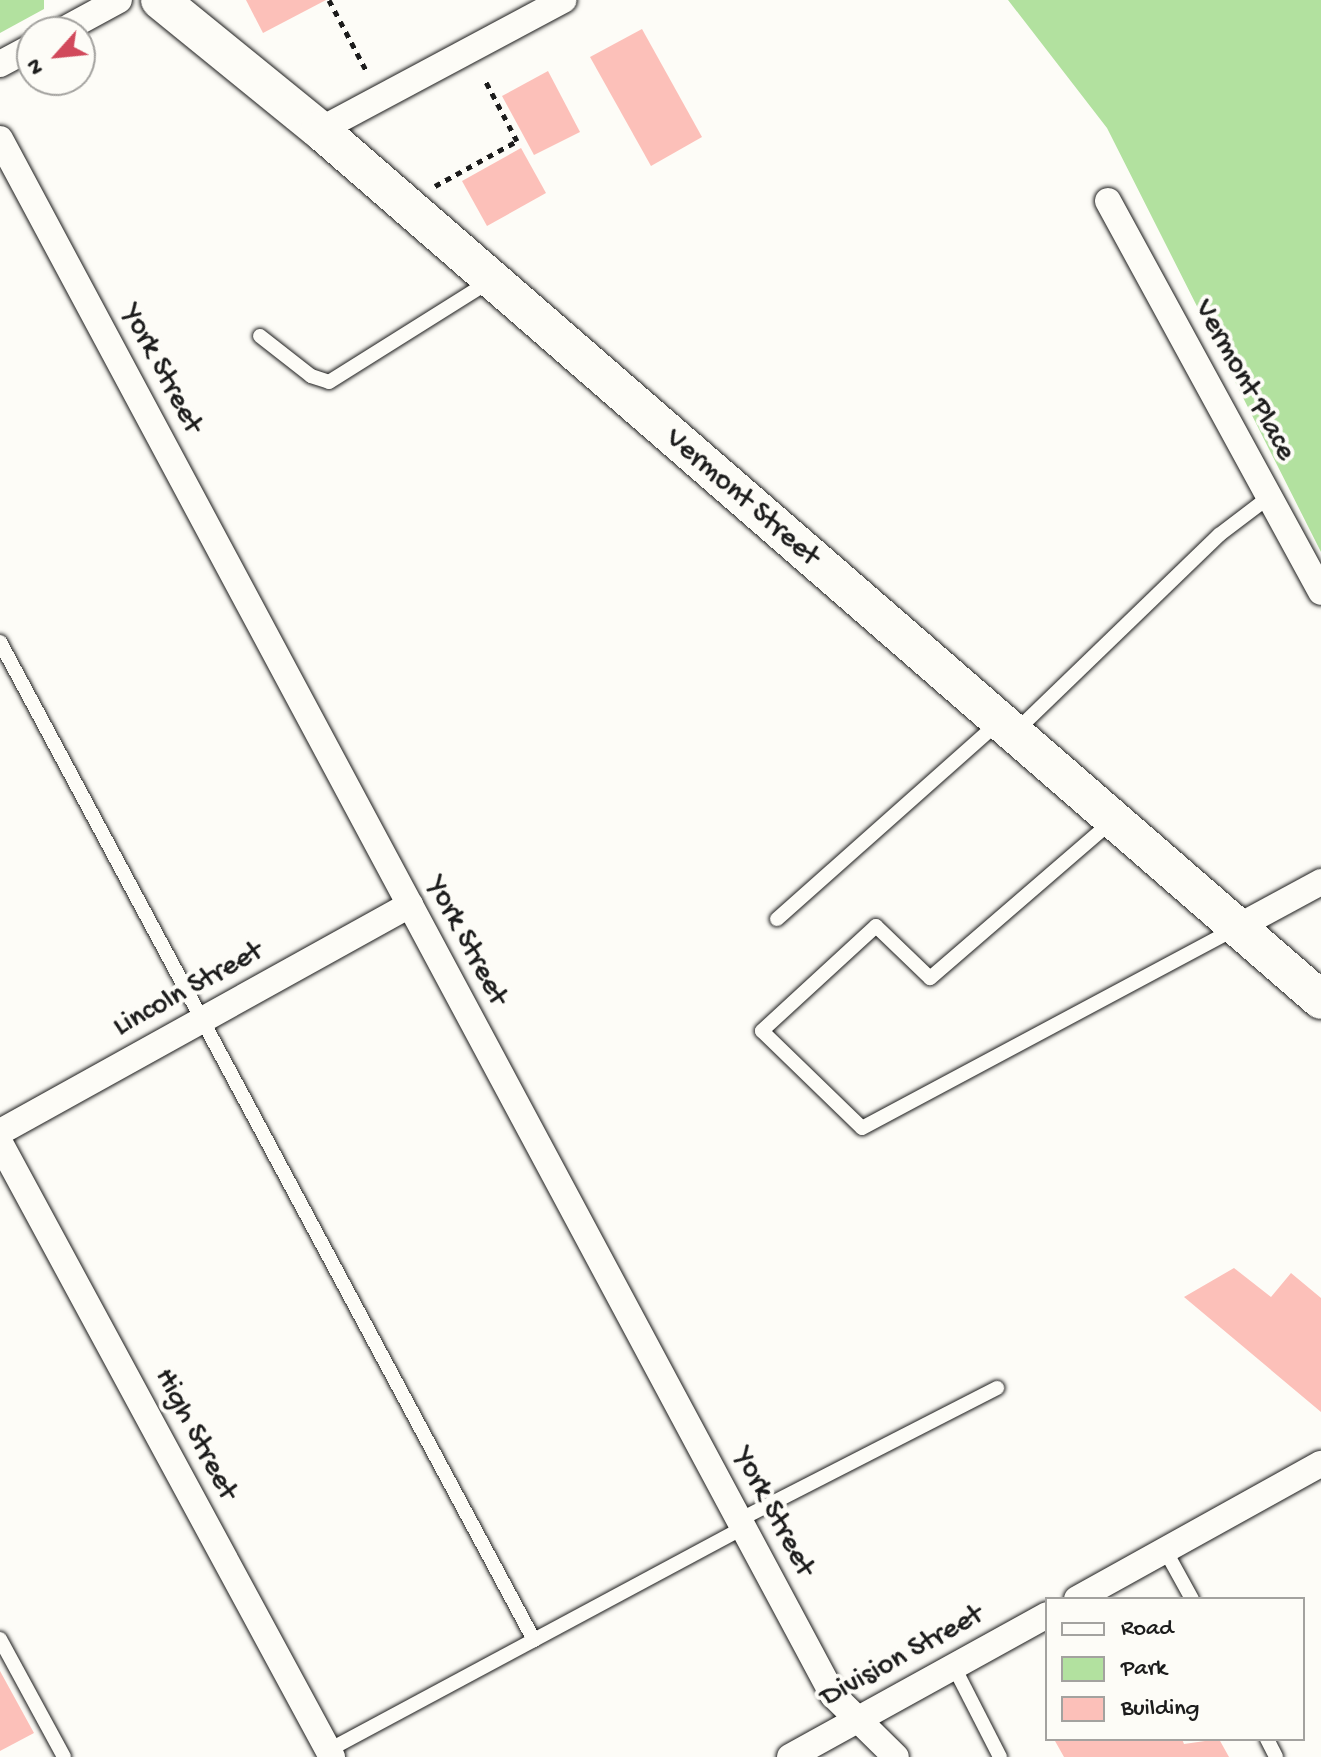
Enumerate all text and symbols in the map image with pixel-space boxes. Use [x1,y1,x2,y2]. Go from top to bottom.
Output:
north arrow [16,16,96,96]
text: N [22,54,51,78]
street label: Vermont Place [1184,294,1302,468]
street label: York Street [111,299,209,441]
street label: Vermont Street [656,422,826,576]
street label: York Street [416,871,514,1013]
street label: Lincoln Street [108,935,270,1047]
street label: High Street [144,1363,244,1507]
street label: York Street [723,1442,821,1584]
legend [1045,1597,1305,1741]
street label: Division Street [815,1599,991,1717]
text: Road [1121,1615,1173,1644]
text: Park [1121,1655,1167,1684]
text: Building [1121,1695,1199,1724]

